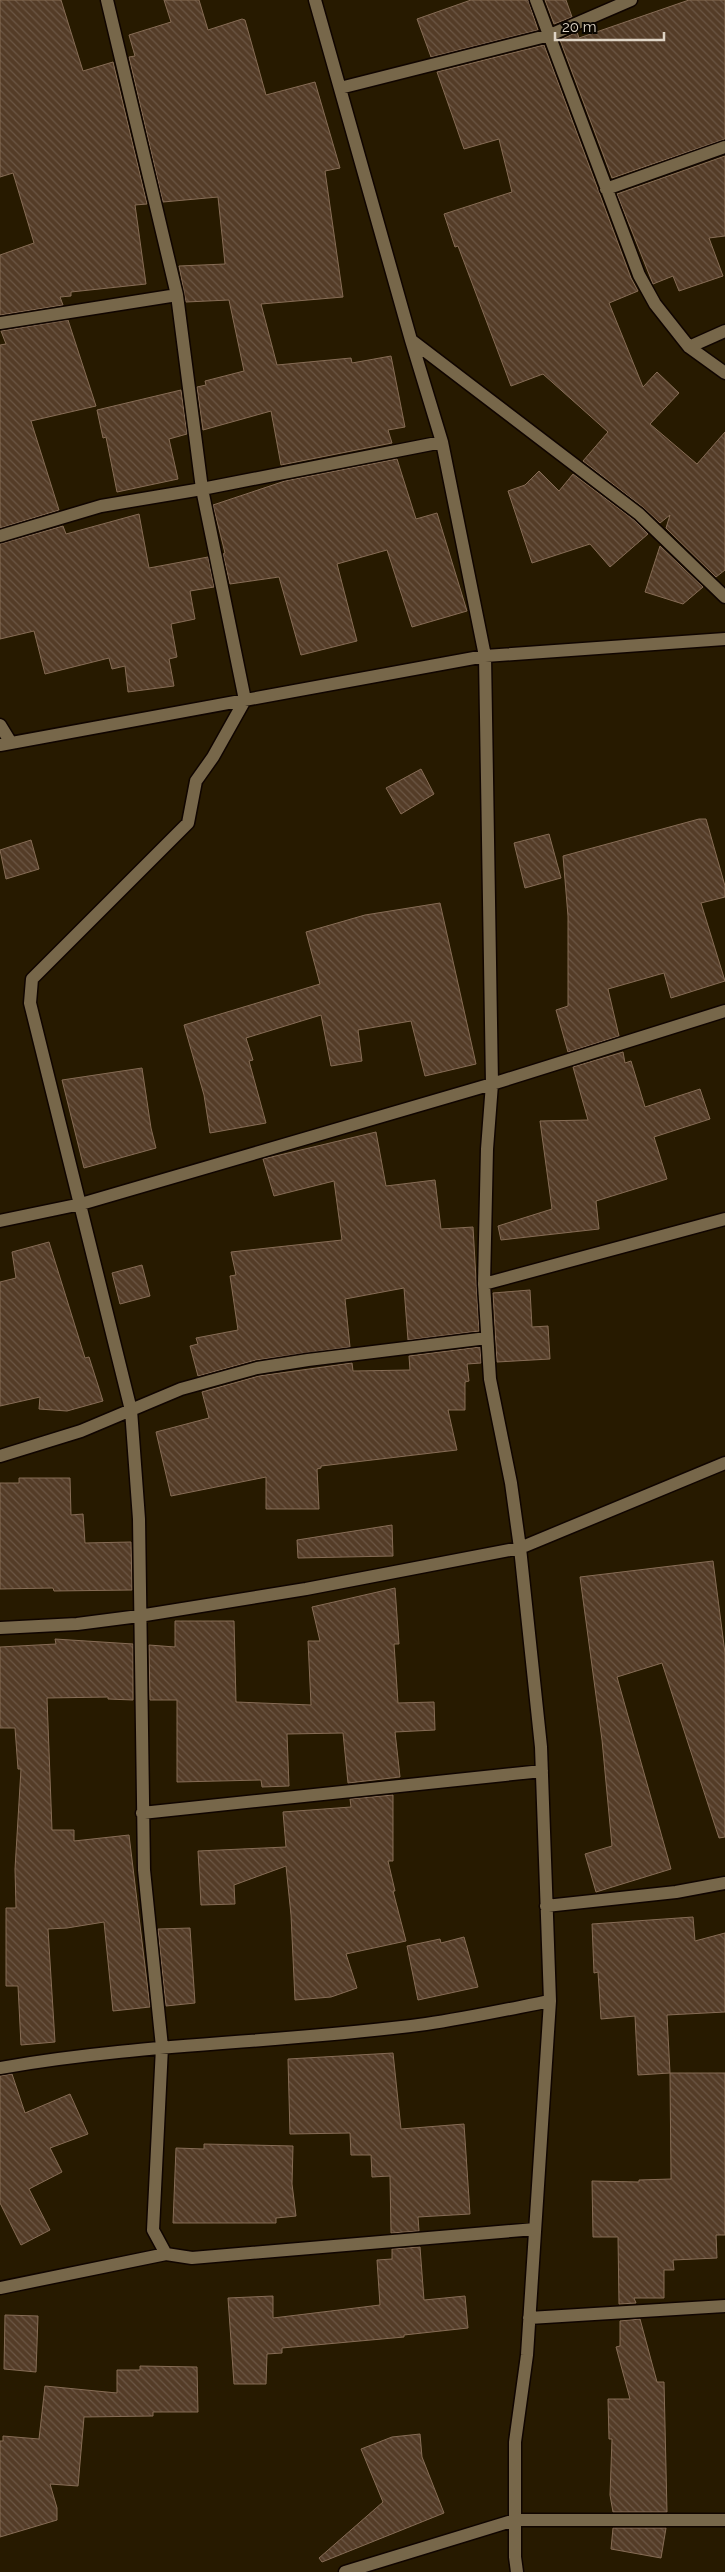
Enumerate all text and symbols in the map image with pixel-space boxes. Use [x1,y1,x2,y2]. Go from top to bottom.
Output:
scale bar [555,10,664,42]
text: 20 m [562,18,597,36]

